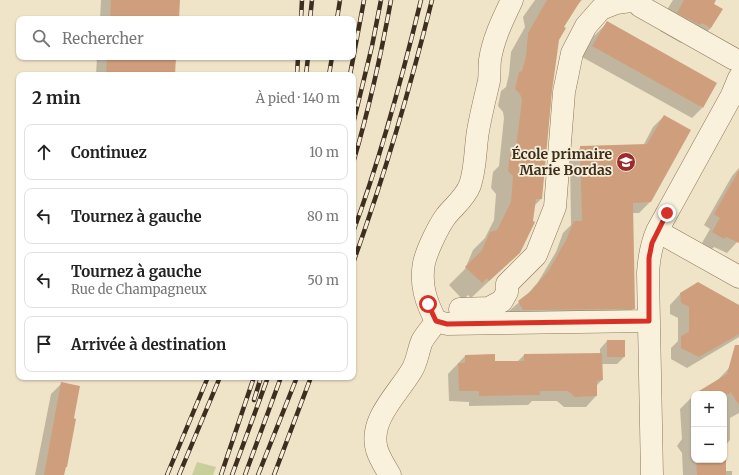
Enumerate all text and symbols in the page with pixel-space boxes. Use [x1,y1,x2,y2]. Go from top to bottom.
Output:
search box [16,16,356,60]
icon: search [30,27,52,49]
text: Rechercher [62,29,144,48]
text: 2 min [32,87,80,109]
text: À pied · 140 m [256,90,340,107]
icon: ahead [33,141,55,163]
text: Continuez [71,143,147,162]
text: 10 m [309,144,339,161]
place label: École primaire Marie Bordas [511,145,612,179]
school or university icon: École primaire Marie Bordas [615,151,637,173]
route end [658,204,676,222]
icon: left [33,205,55,227]
text: Tournez à gauche [71,207,202,226]
text: 80 m [307,208,339,225]
text: Tournez à gauche [71,262,202,281]
icon: left [33,269,55,291]
text: 50 m [307,272,339,289]
text: Rue de Champagneux [71,281,207,298]
route start [419,295,437,313]
icon: arrive [33,333,55,355]
text: Arrivée à destination [71,335,226,354]
map controls [691,391,727,463]
button: + [691,391,727,427]
button: − [691,427,727,463]

